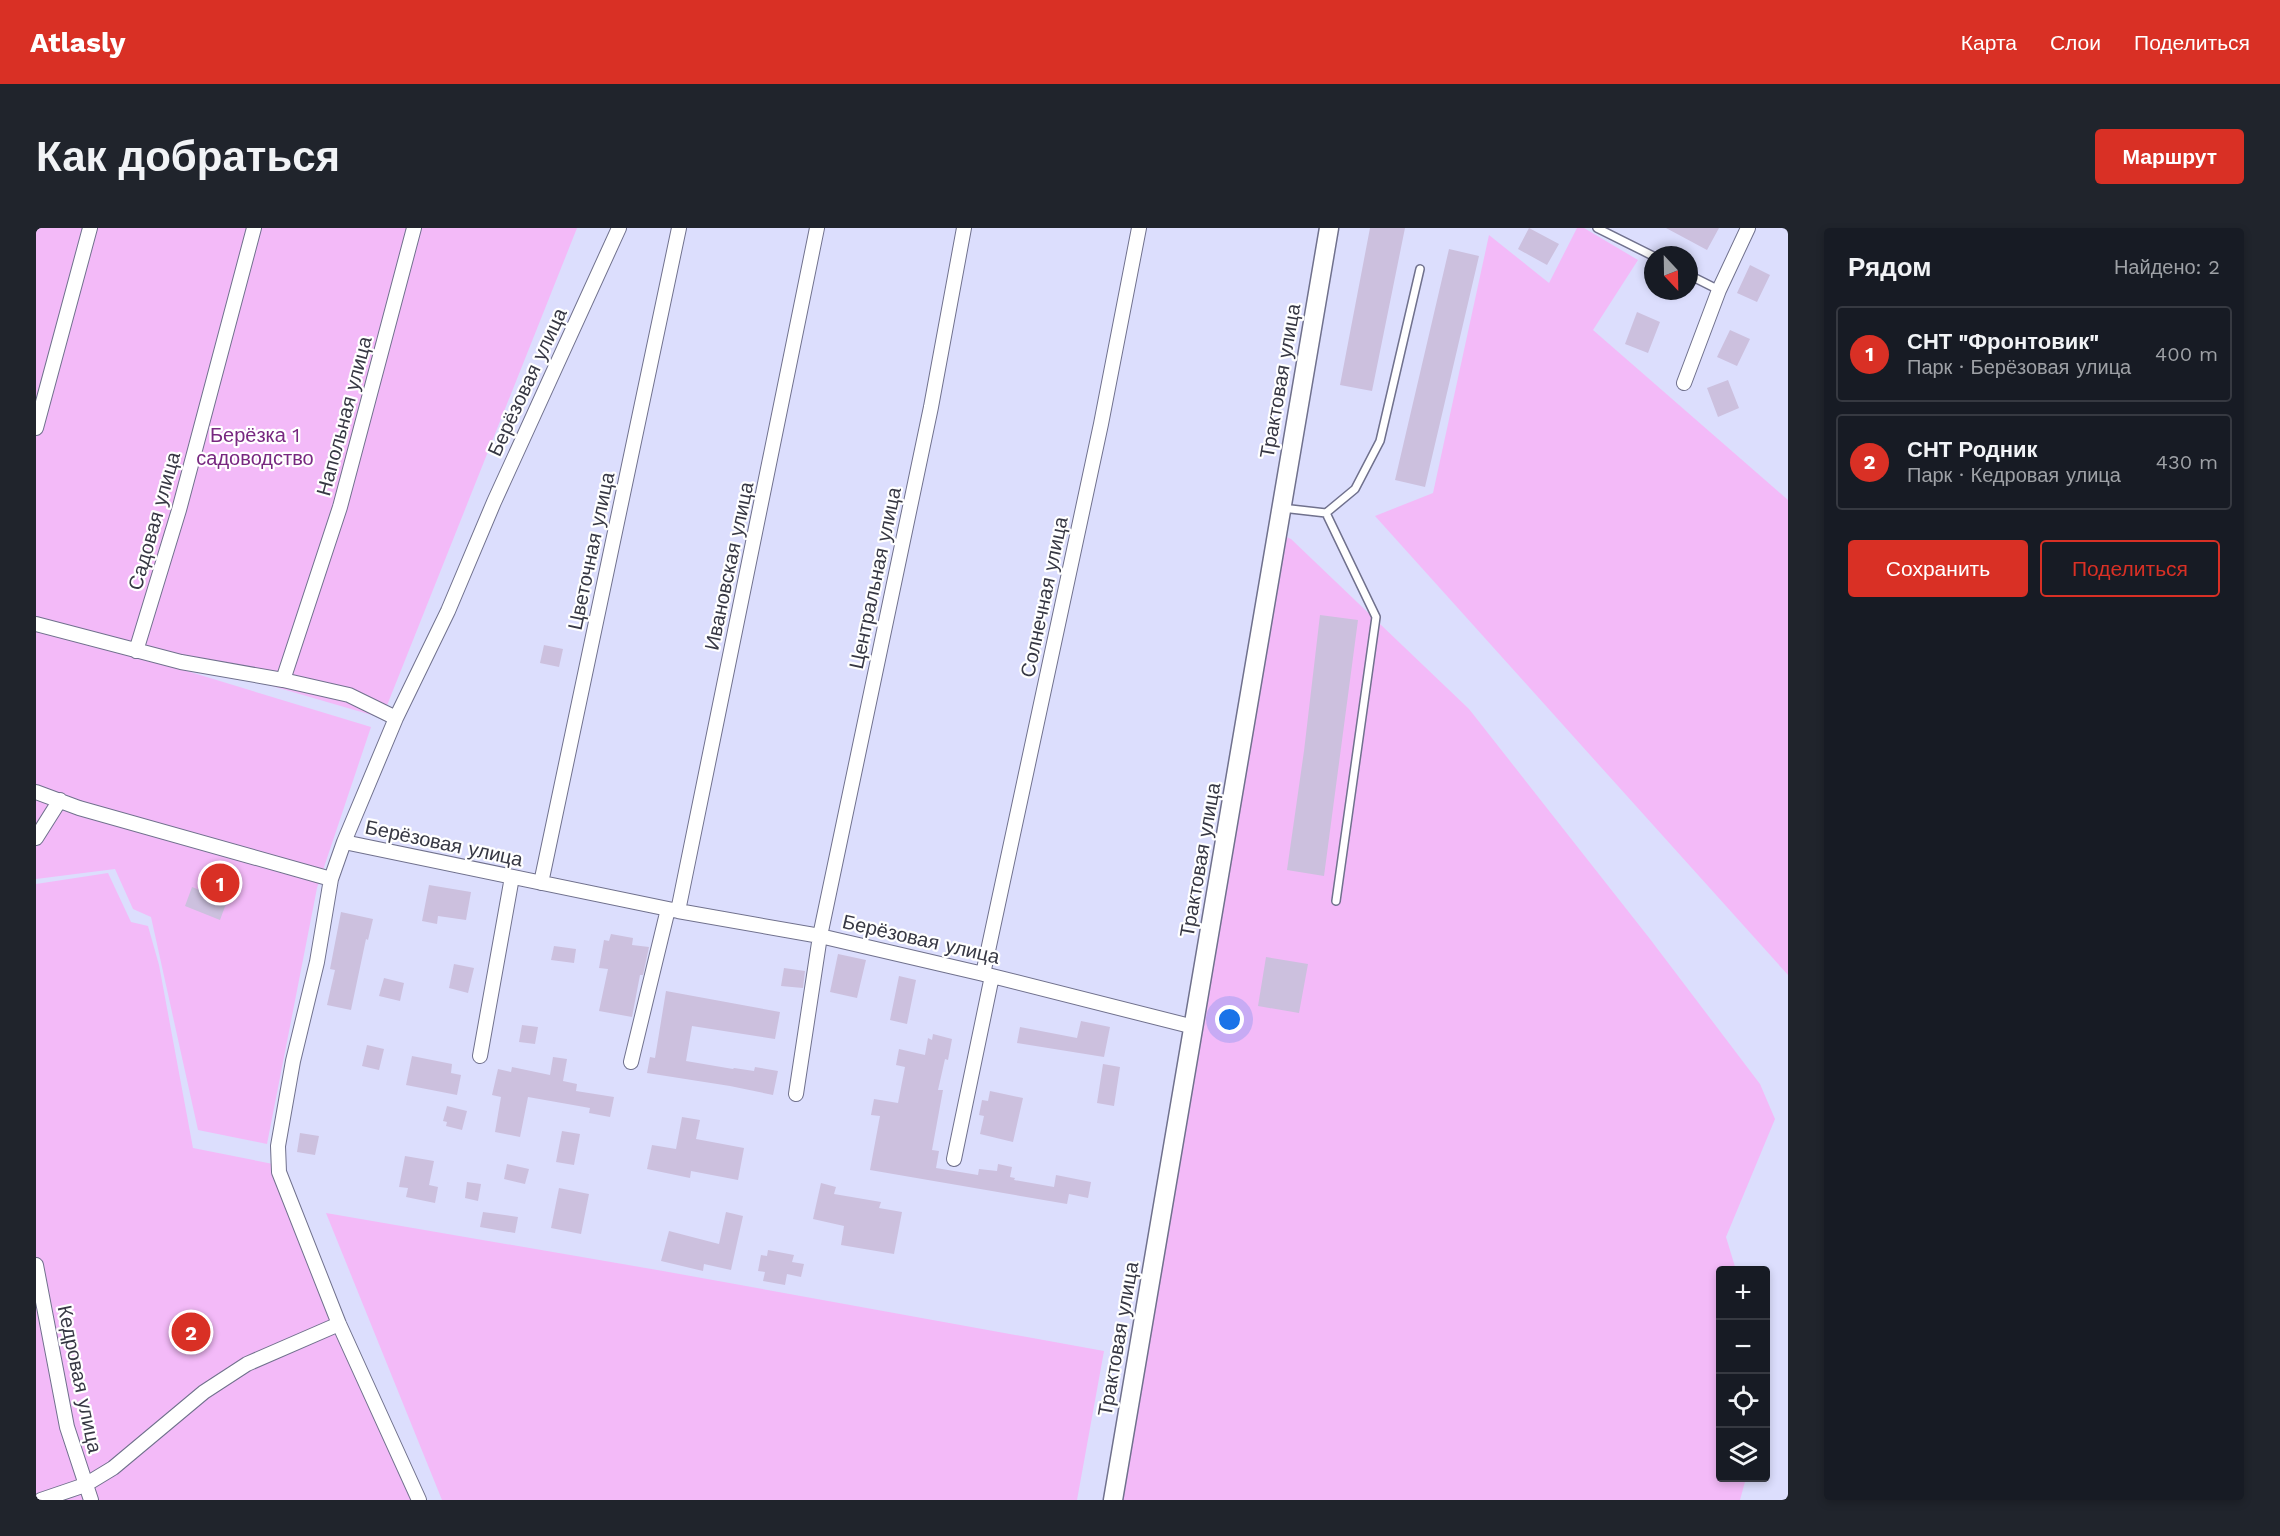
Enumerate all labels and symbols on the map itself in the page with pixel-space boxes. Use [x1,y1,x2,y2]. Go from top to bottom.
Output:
north arrow [1644,246,1698,300]
street label: Трактовая улица [1255,301,1306,460]
street label: Берёзовая улица [482,303,572,460]
street label: Напольная улица [311,333,377,498]
park label: Берёзка 1 садоводство [196,423,314,470]
street label: Садовая улица [123,448,185,593]
street label: Цветочная улица [563,469,620,632]
street label: Ивановская улица [699,479,759,652]
street label: Центральная улица [844,484,906,671]
street label: Солнечная улица [1015,514,1073,679]
street label: Трактовая улица [1175,780,1226,939]
street label: Берёзовая улица [363,815,526,872]
pin: 1 [200,860,240,906]
street label: Берёзовая улица [840,909,1003,969]
your location [1215,1005,1244,1034]
street label: Трактовая улица [1093,1259,1144,1418]
street label: Кедровая улица [53,1303,108,1456]
pin: 2 [172,1310,210,1354]

